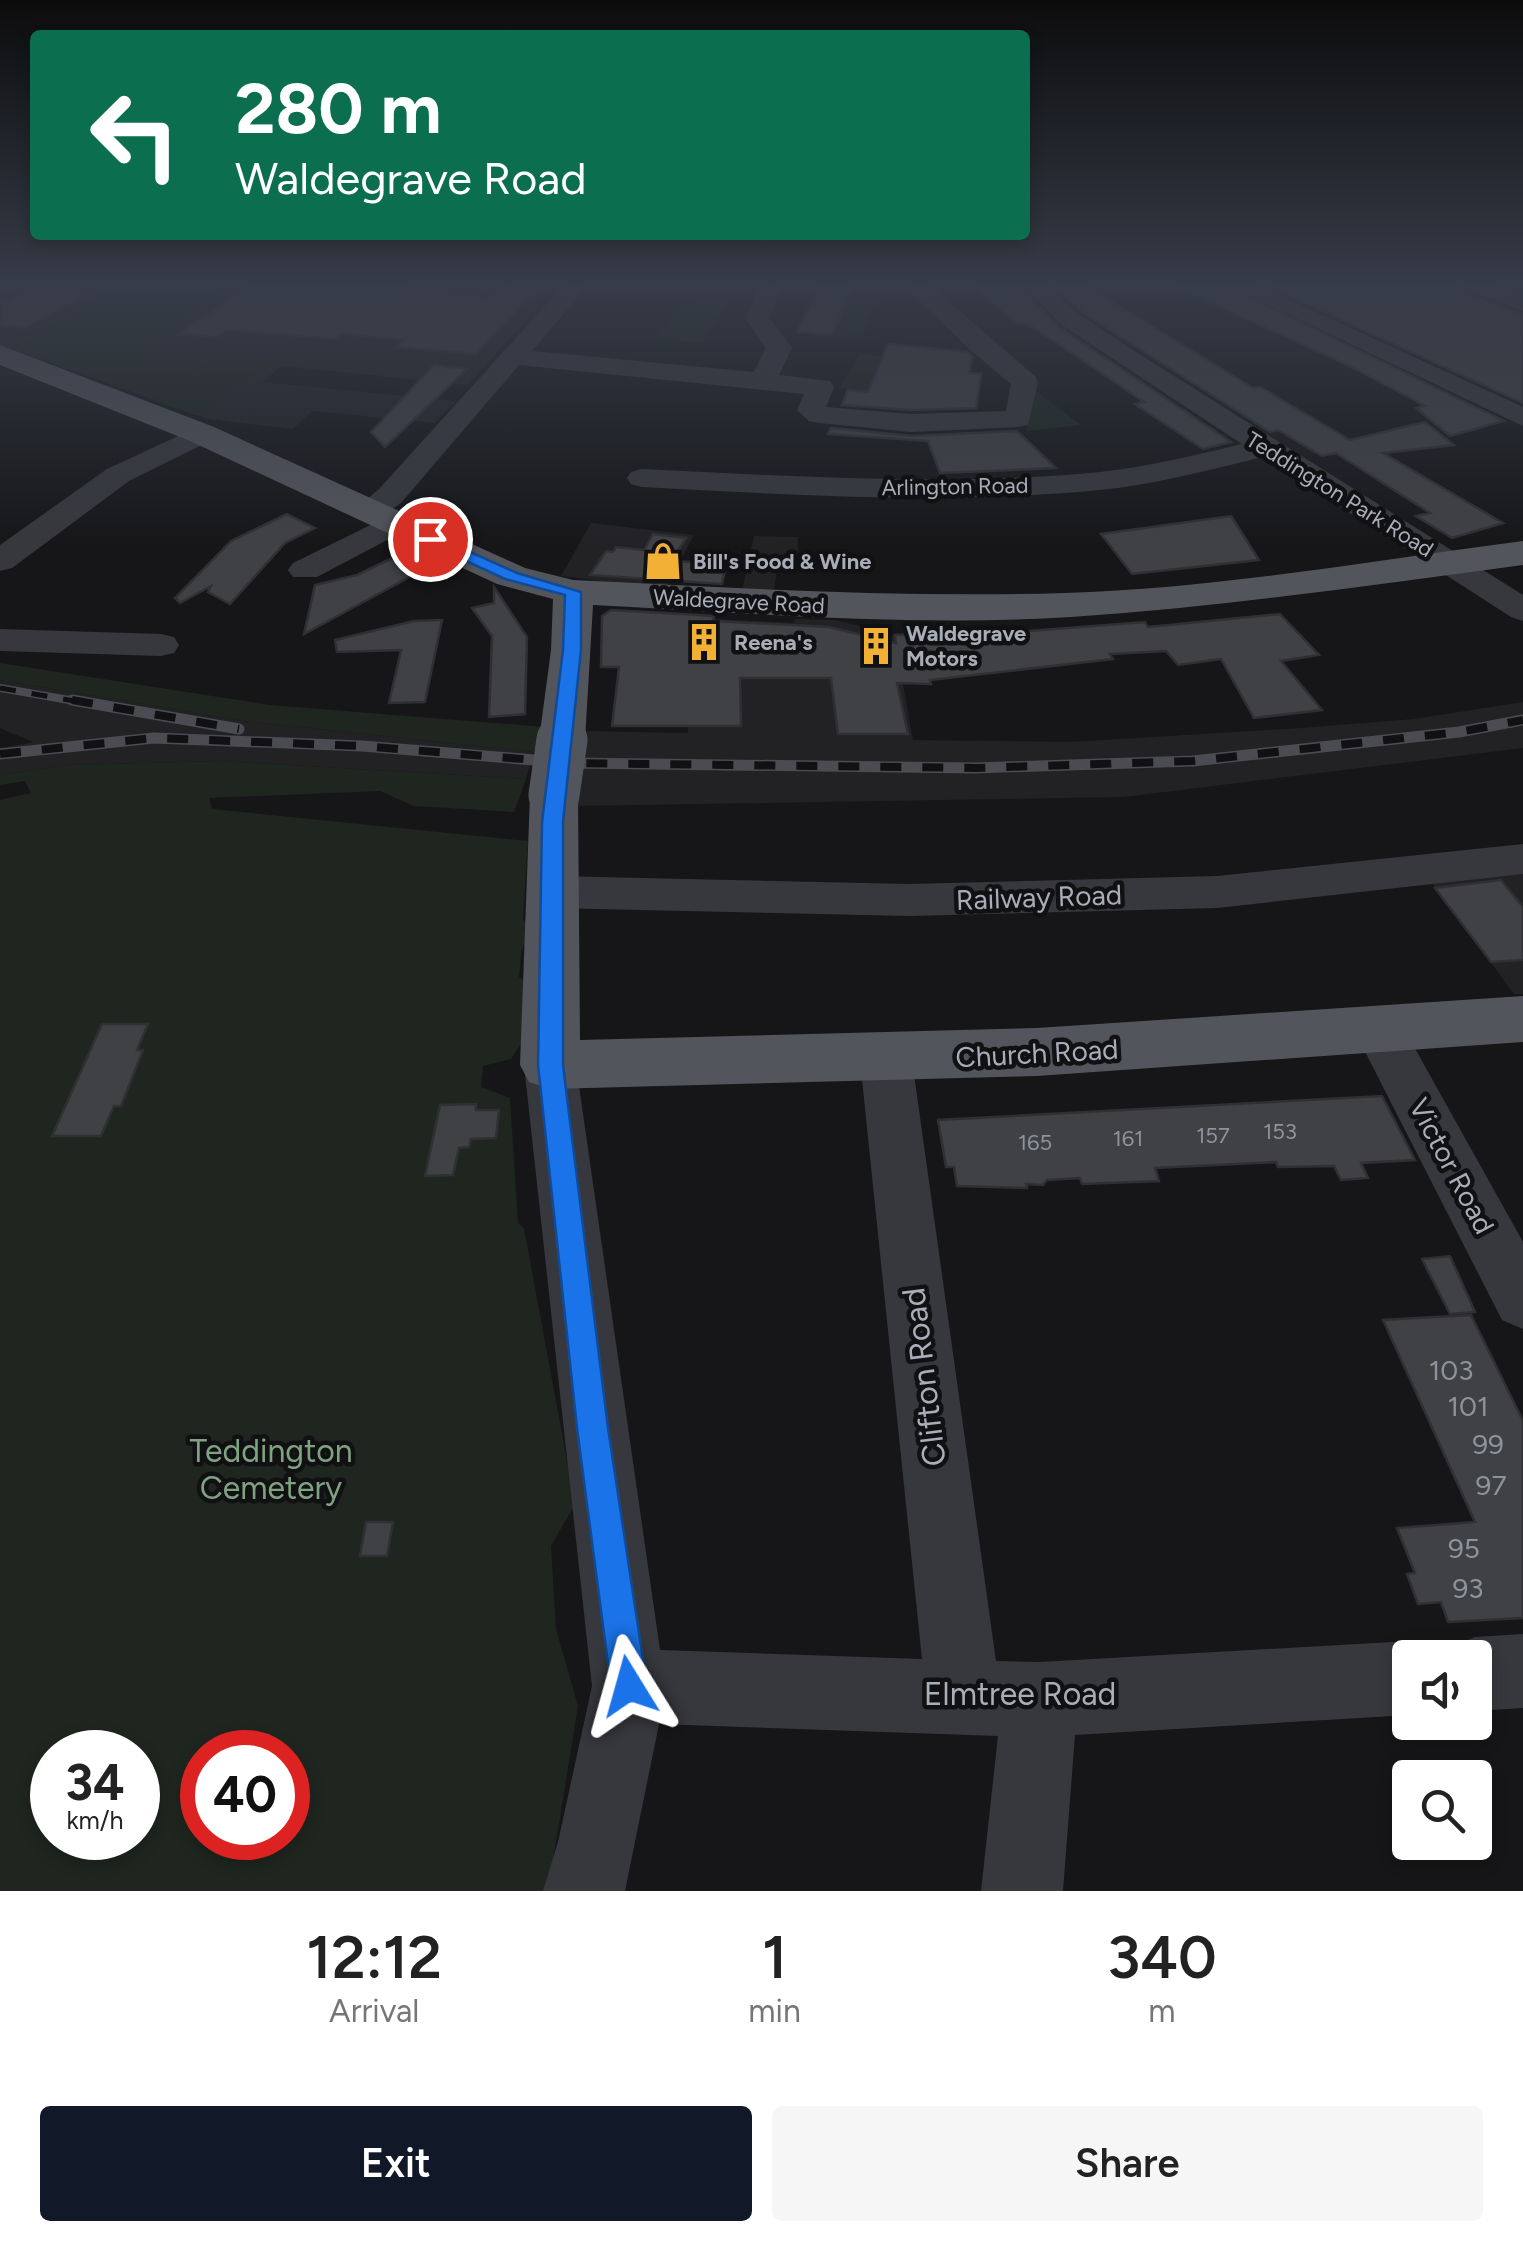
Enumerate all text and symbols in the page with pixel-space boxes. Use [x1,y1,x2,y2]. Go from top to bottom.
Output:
text: 280 m [235,66,441,151]
icon: left [70,70,200,200]
text: Waldegrave Road [235,151,587,205]
street label: Teddington Park Road [1241,426,1438,563]
street label: Arlington Road [881,472,1029,501]
pin [388,497,473,582]
icon: arrive [403,512,458,567]
shop icon: Bill's Food & Wine [642,540,684,582]
place label: Bill's Food & Wine [693,548,871,575]
street label: Waldegrave Road [652,584,826,619]
place label: Waldegrave Motors [906,620,1026,672]
building icon: Reena's [683,621,725,663]
building icon: Waldegrave Motors [855,625,897,667]
place label: Reena's [734,629,812,656]
street label: Railway Road [955,877,1123,917]
street label: Church Road [955,1032,1119,1074]
street label: Victor Road [1402,1092,1502,1240]
house number: 153 [1263,1118,1297,1145]
house number: 157 [1196,1122,1230,1149]
house number: 161 [1113,1125,1143,1152]
house number: 165 [1018,1129,1052,1156]
street label: Clifton Road [894,1286,954,1468]
house number: 103 [1429,1353,1473,1387]
house number: 101 [1447,1389,1489,1423]
house number: 99 [1472,1427,1504,1461]
park label: Teddington Cemetery [189,1432,353,1507]
house number: 97 [1476,1468,1506,1502]
house number: 95 [1448,1531,1480,1565]
house number: 93 [1452,1571,1484,1605]
position arrow [577,1634,681,1738]
map controls [1392,1640,1492,1860]
button: sound [1392,1640,1492,1740]
street label: Elmtree Road [924,1675,1116,1713]
speed limit sign: 40 [180,1730,310,1860]
text: 34 [65,1752,125,1813]
button: search [1392,1760,1492,1860]
text: km/h [66,1805,124,1835]
text: 12:12 [306,1921,442,1993]
text: 1 [762,1921,787,1993]
text: 340 [1107,1921,1217,1993]
text: Arrival [329,1992,419,2030]
text: min [748,1992,801,2030]
text: m [1148,1992,1176,2030]
button: Exit [40,2106,752,2221]
button: Share [772,2106,1483,2221]

